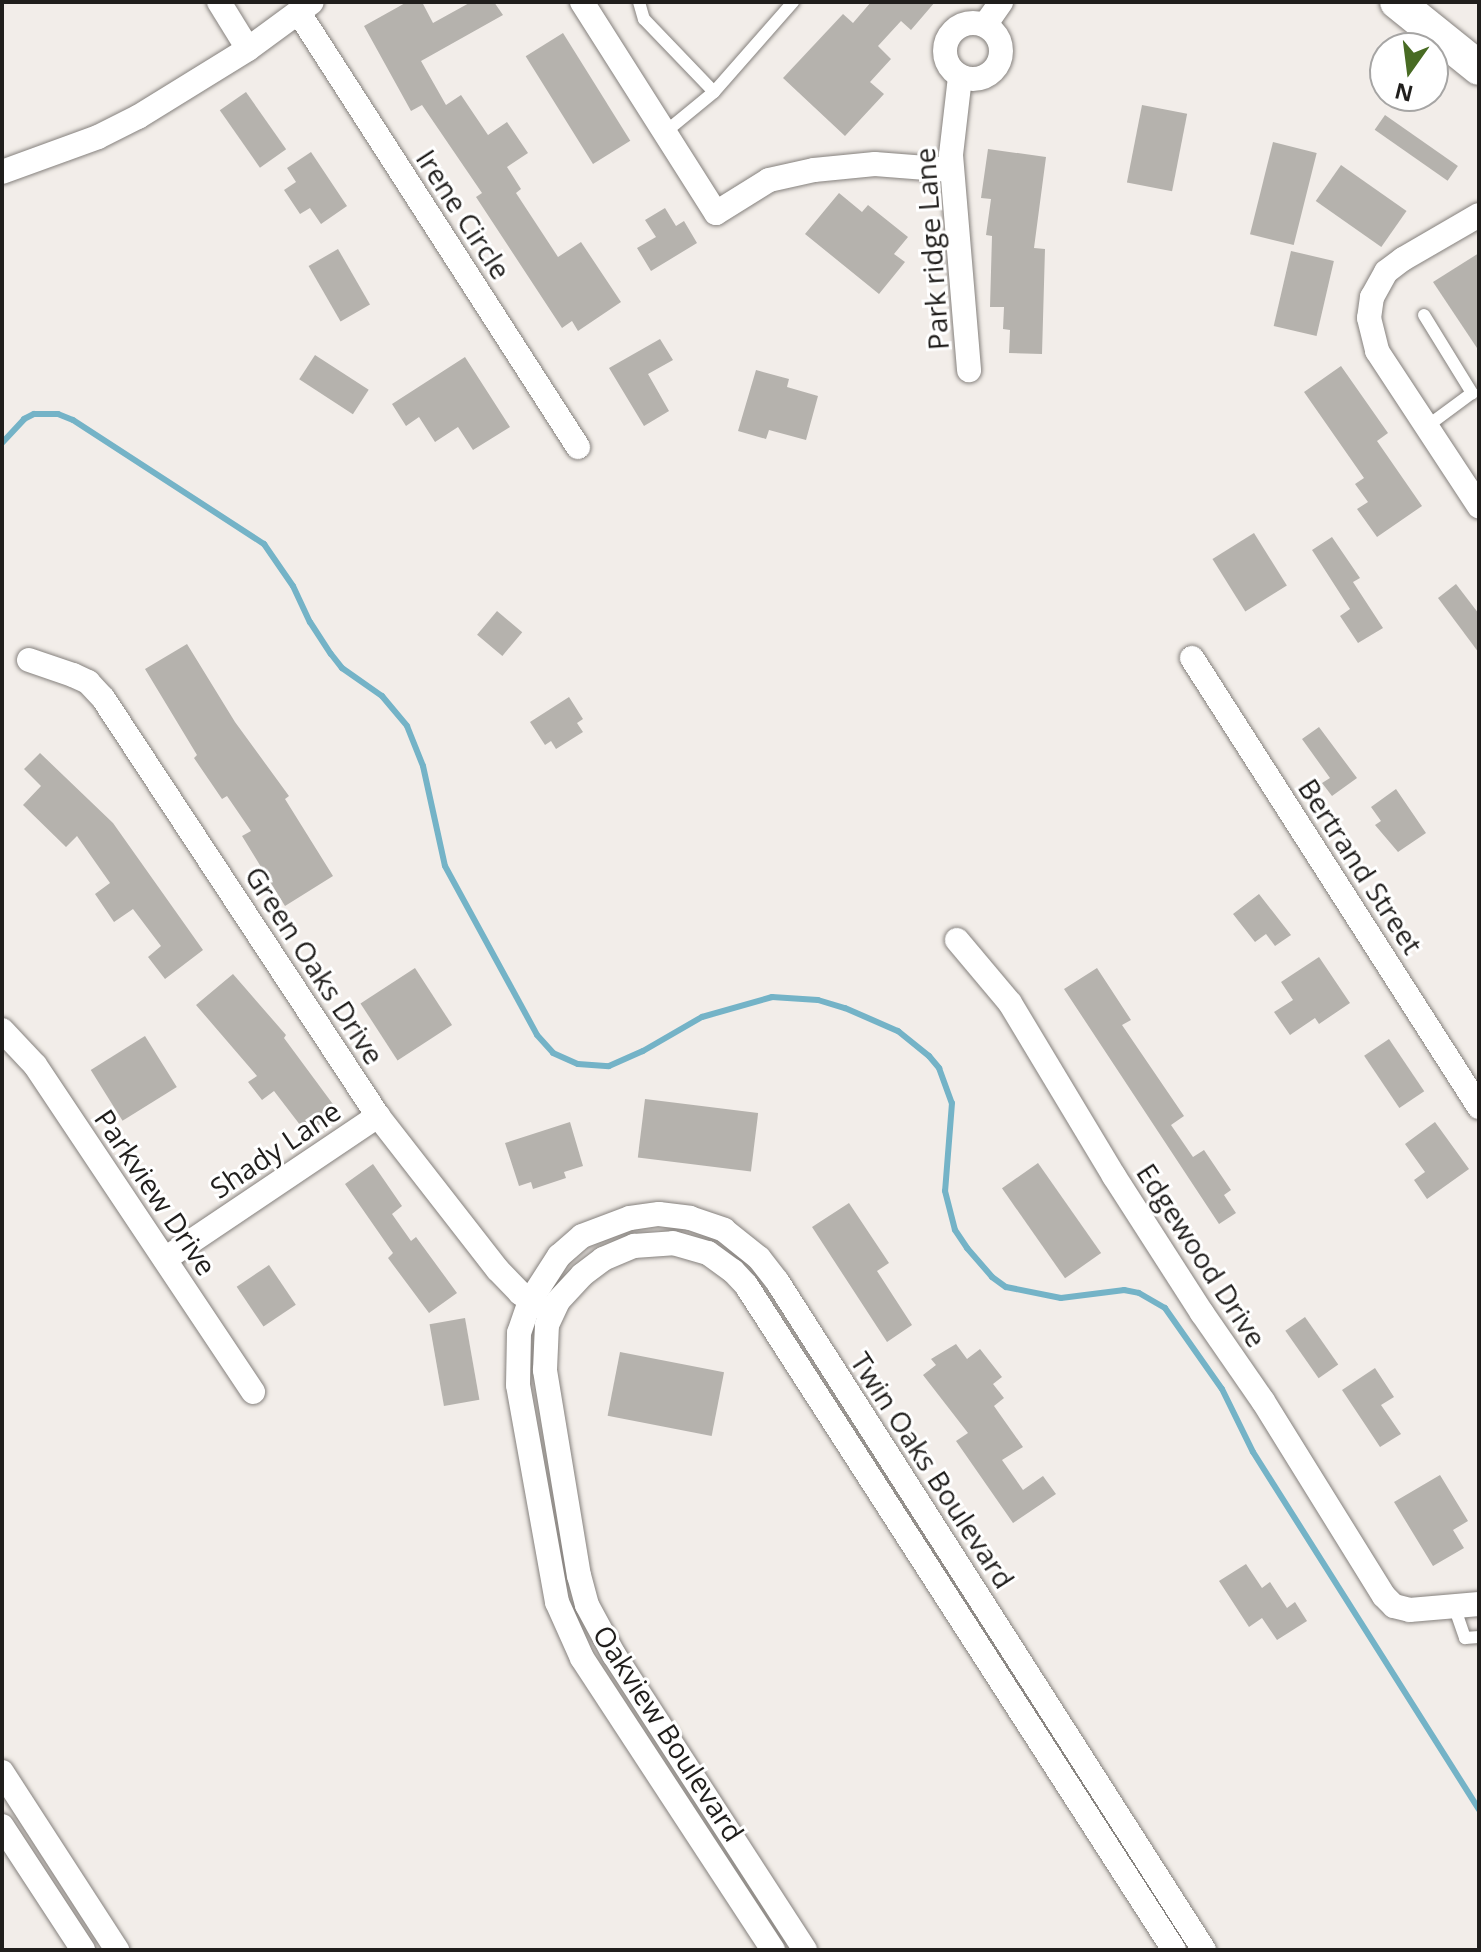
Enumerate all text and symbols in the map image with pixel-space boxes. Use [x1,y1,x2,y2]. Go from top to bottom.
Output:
north arrow [1369,32,1449,112]
text: N [1391,77,1416,110]
street label: Irene Circle [410,143,518,285]
street label: Park ridge Lane [907,147,955,351]
street label: Bertrand Street [1292,772,1430,960]
street label: Green Oaks Drive [239,860,391,1070]
street label: Shady Lane [204,1093,346,1205]
street label: Parkview Drive [88,1103,224,1281]
street label: Edgewood Drive [1130,1157,1274,1353]
street label: Twin Oaks Boulevard [844,1346,1022,1594]
street label: Oakview Boulevard [587,1619,751,1847]

